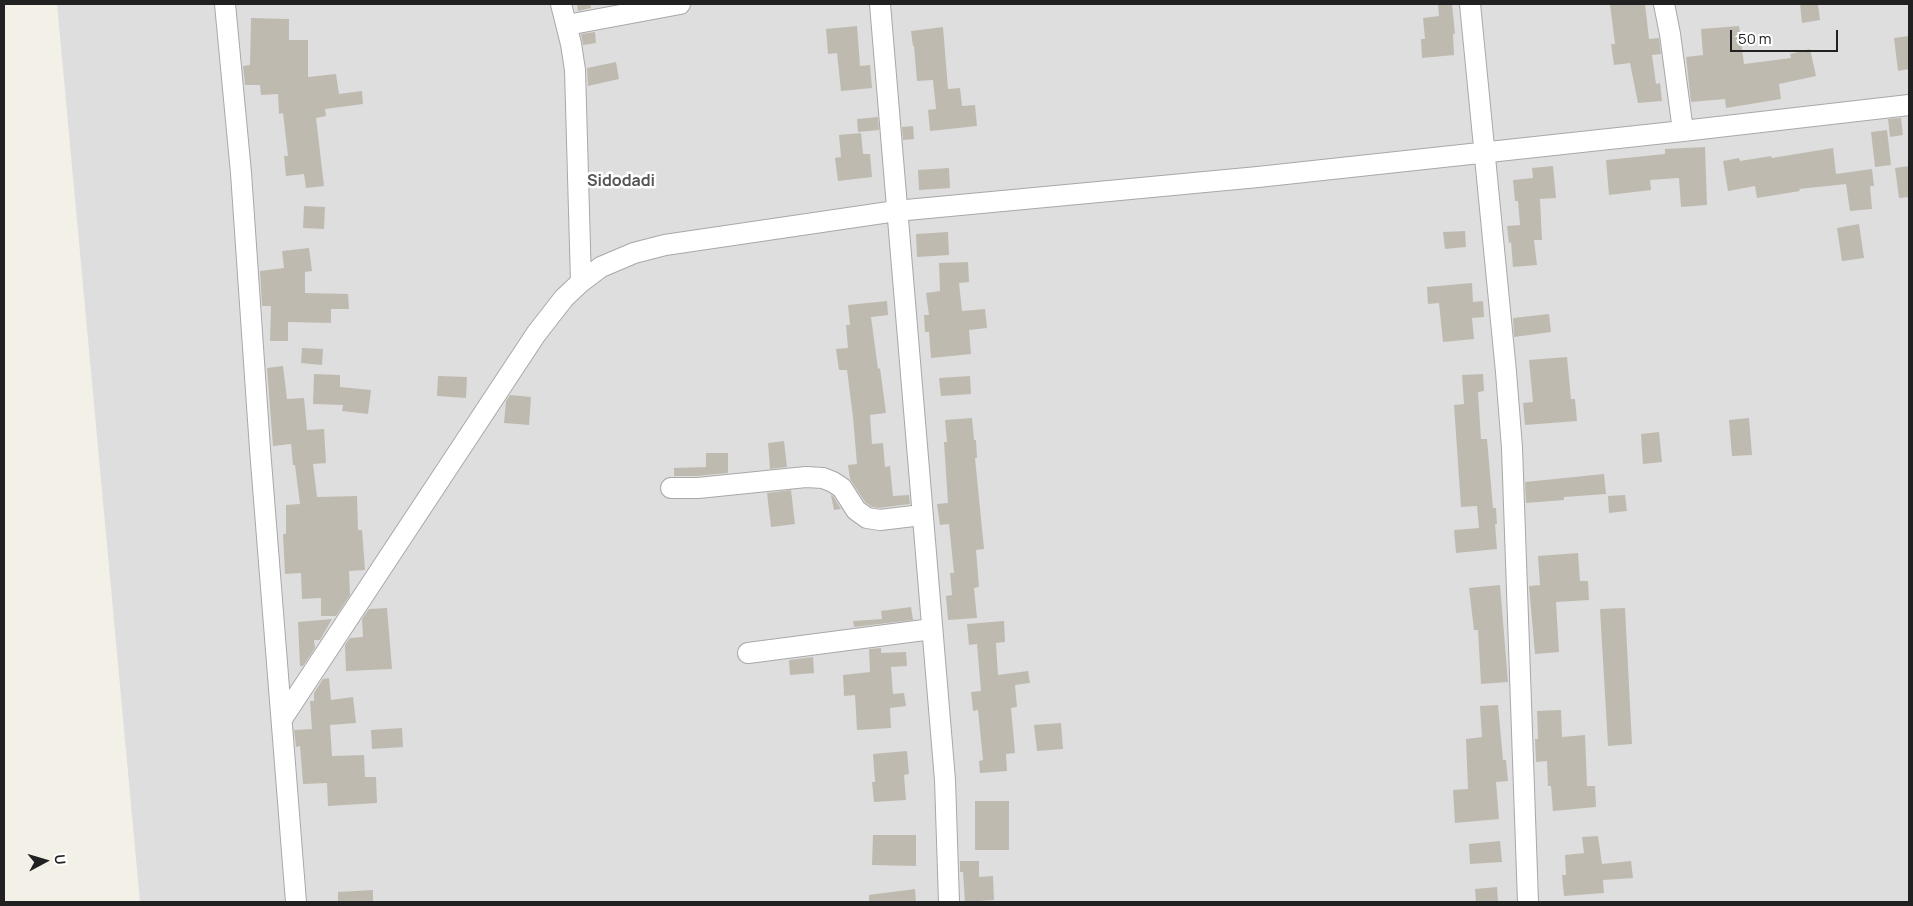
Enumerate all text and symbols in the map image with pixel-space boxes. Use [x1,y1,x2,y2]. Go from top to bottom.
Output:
scale bar [1733,20,1840,52]
text: 50 m [1738,28,1772,49]
district label: Sidodadi [587,172,655,192]
north arrow [20,836,70,886]
text: U [50,853,70,865]

